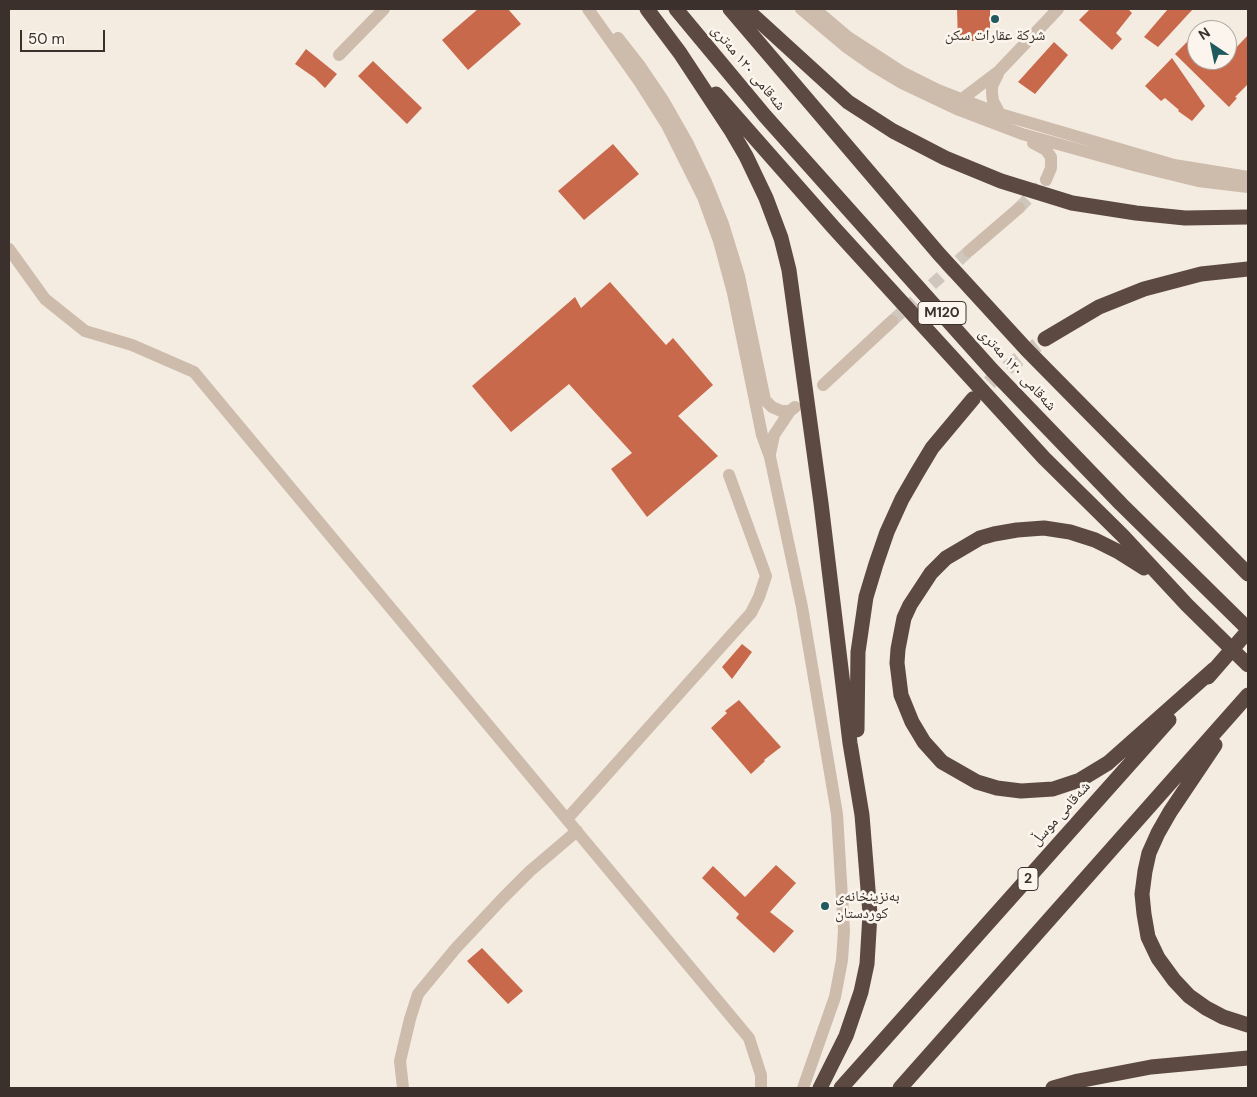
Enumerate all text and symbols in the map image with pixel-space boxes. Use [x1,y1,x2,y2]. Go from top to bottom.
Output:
marker: شركة عقارات سكن [989,13,1001,25]
scale bar [22,20,108,52]
north arrow [1187,20,1237,70]
street label: شەقامی ١٢٠ مەتری [707,22,789,114]
text: N [1195,23,1213,44]
place label: شركة عقارات سكن [945,27,1045,45]
text: 50 m [28,29,65,49]
road number: M120 [918,302,966,324]
street label: شەقامی ١٢٠ مەتری [974,325,1060,415]
street label: شەقامی موسڵ [1027,778,1095,850]
road number: 2 [1018,868,1038,891]
place label: بەنزینخانەی کوردستان [835,888,900,923]
marker: بەنزینخانەی کوردستان [819,900,831,912]

